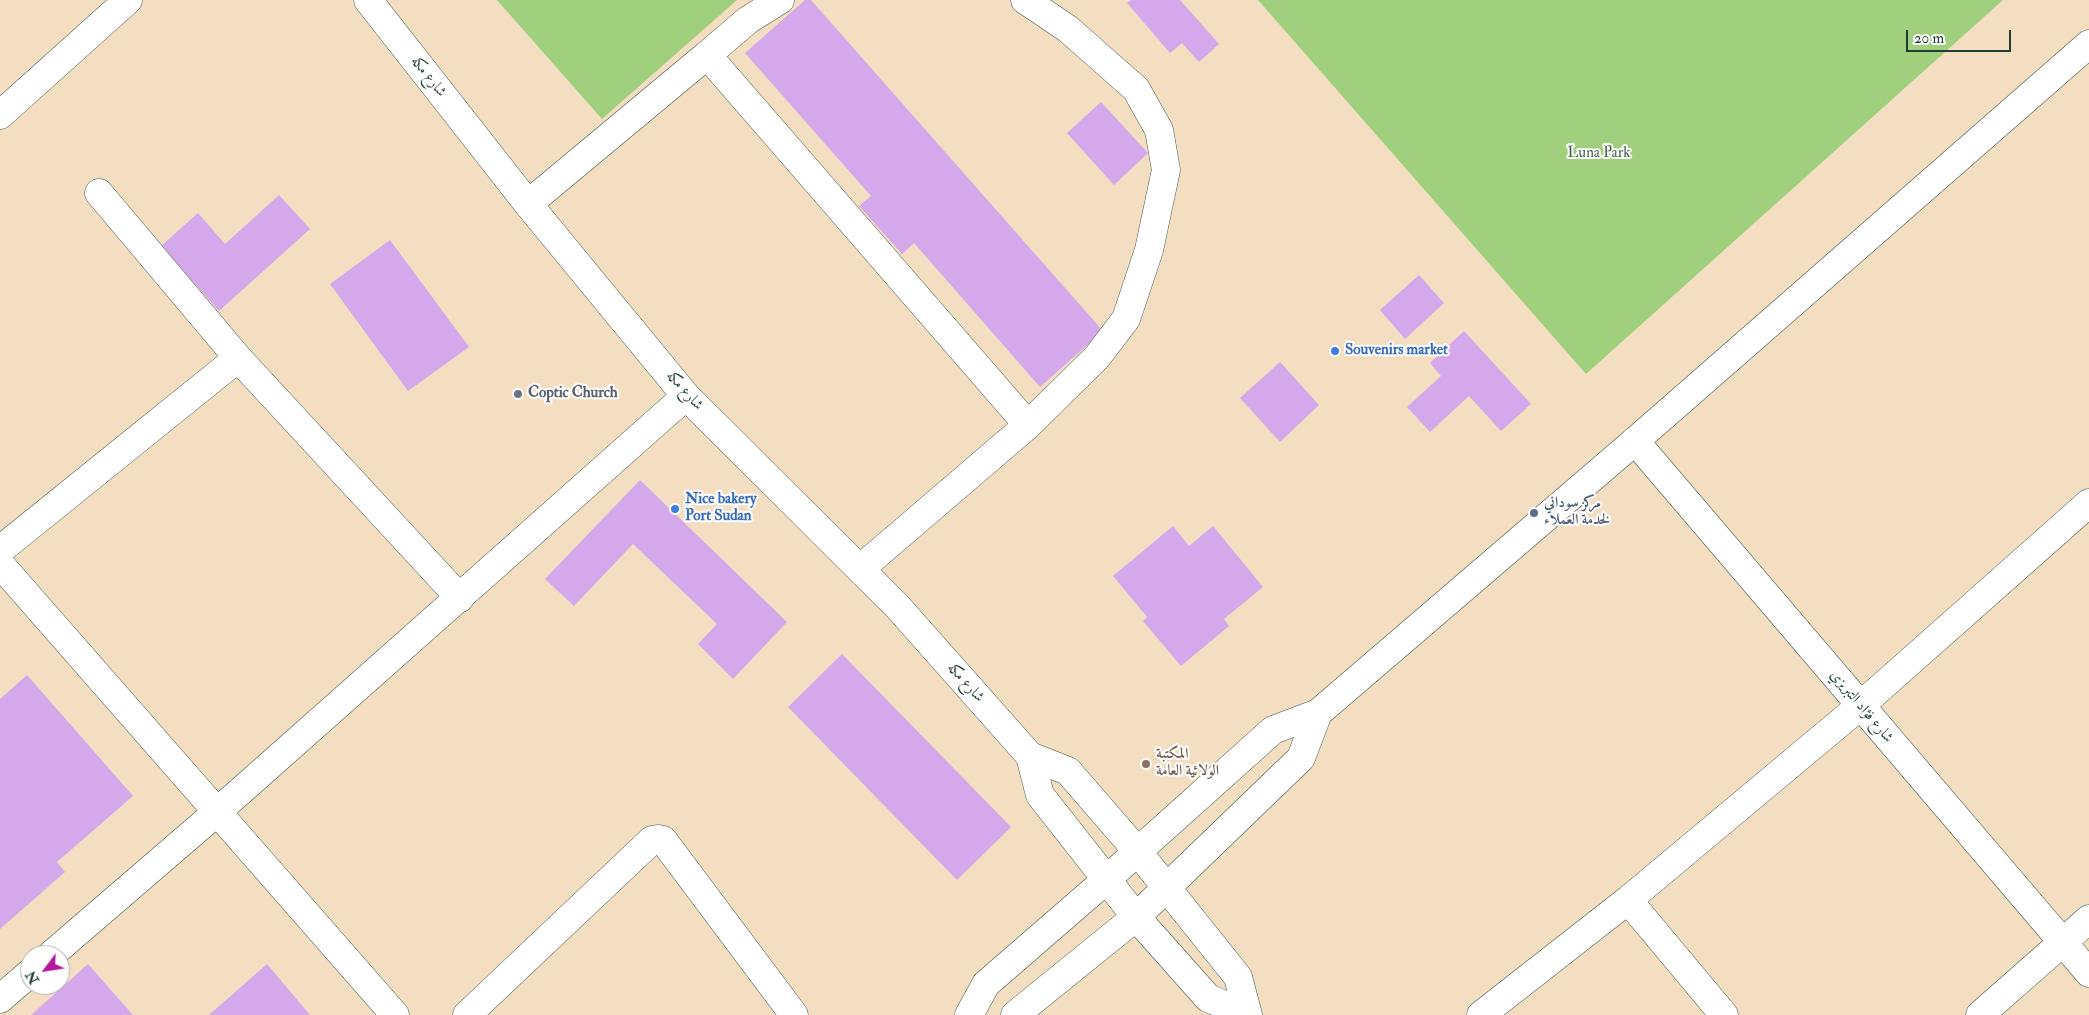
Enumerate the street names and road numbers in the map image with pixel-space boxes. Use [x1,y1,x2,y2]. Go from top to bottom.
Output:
street label: شارع مكه [406,53,450,101]
street label: شارع مكه [662,368,706,414]
street label: شارع مكه [943,660,987,706]
street label: شارع فؤاد التبريزي [1825,667,1897,747]

